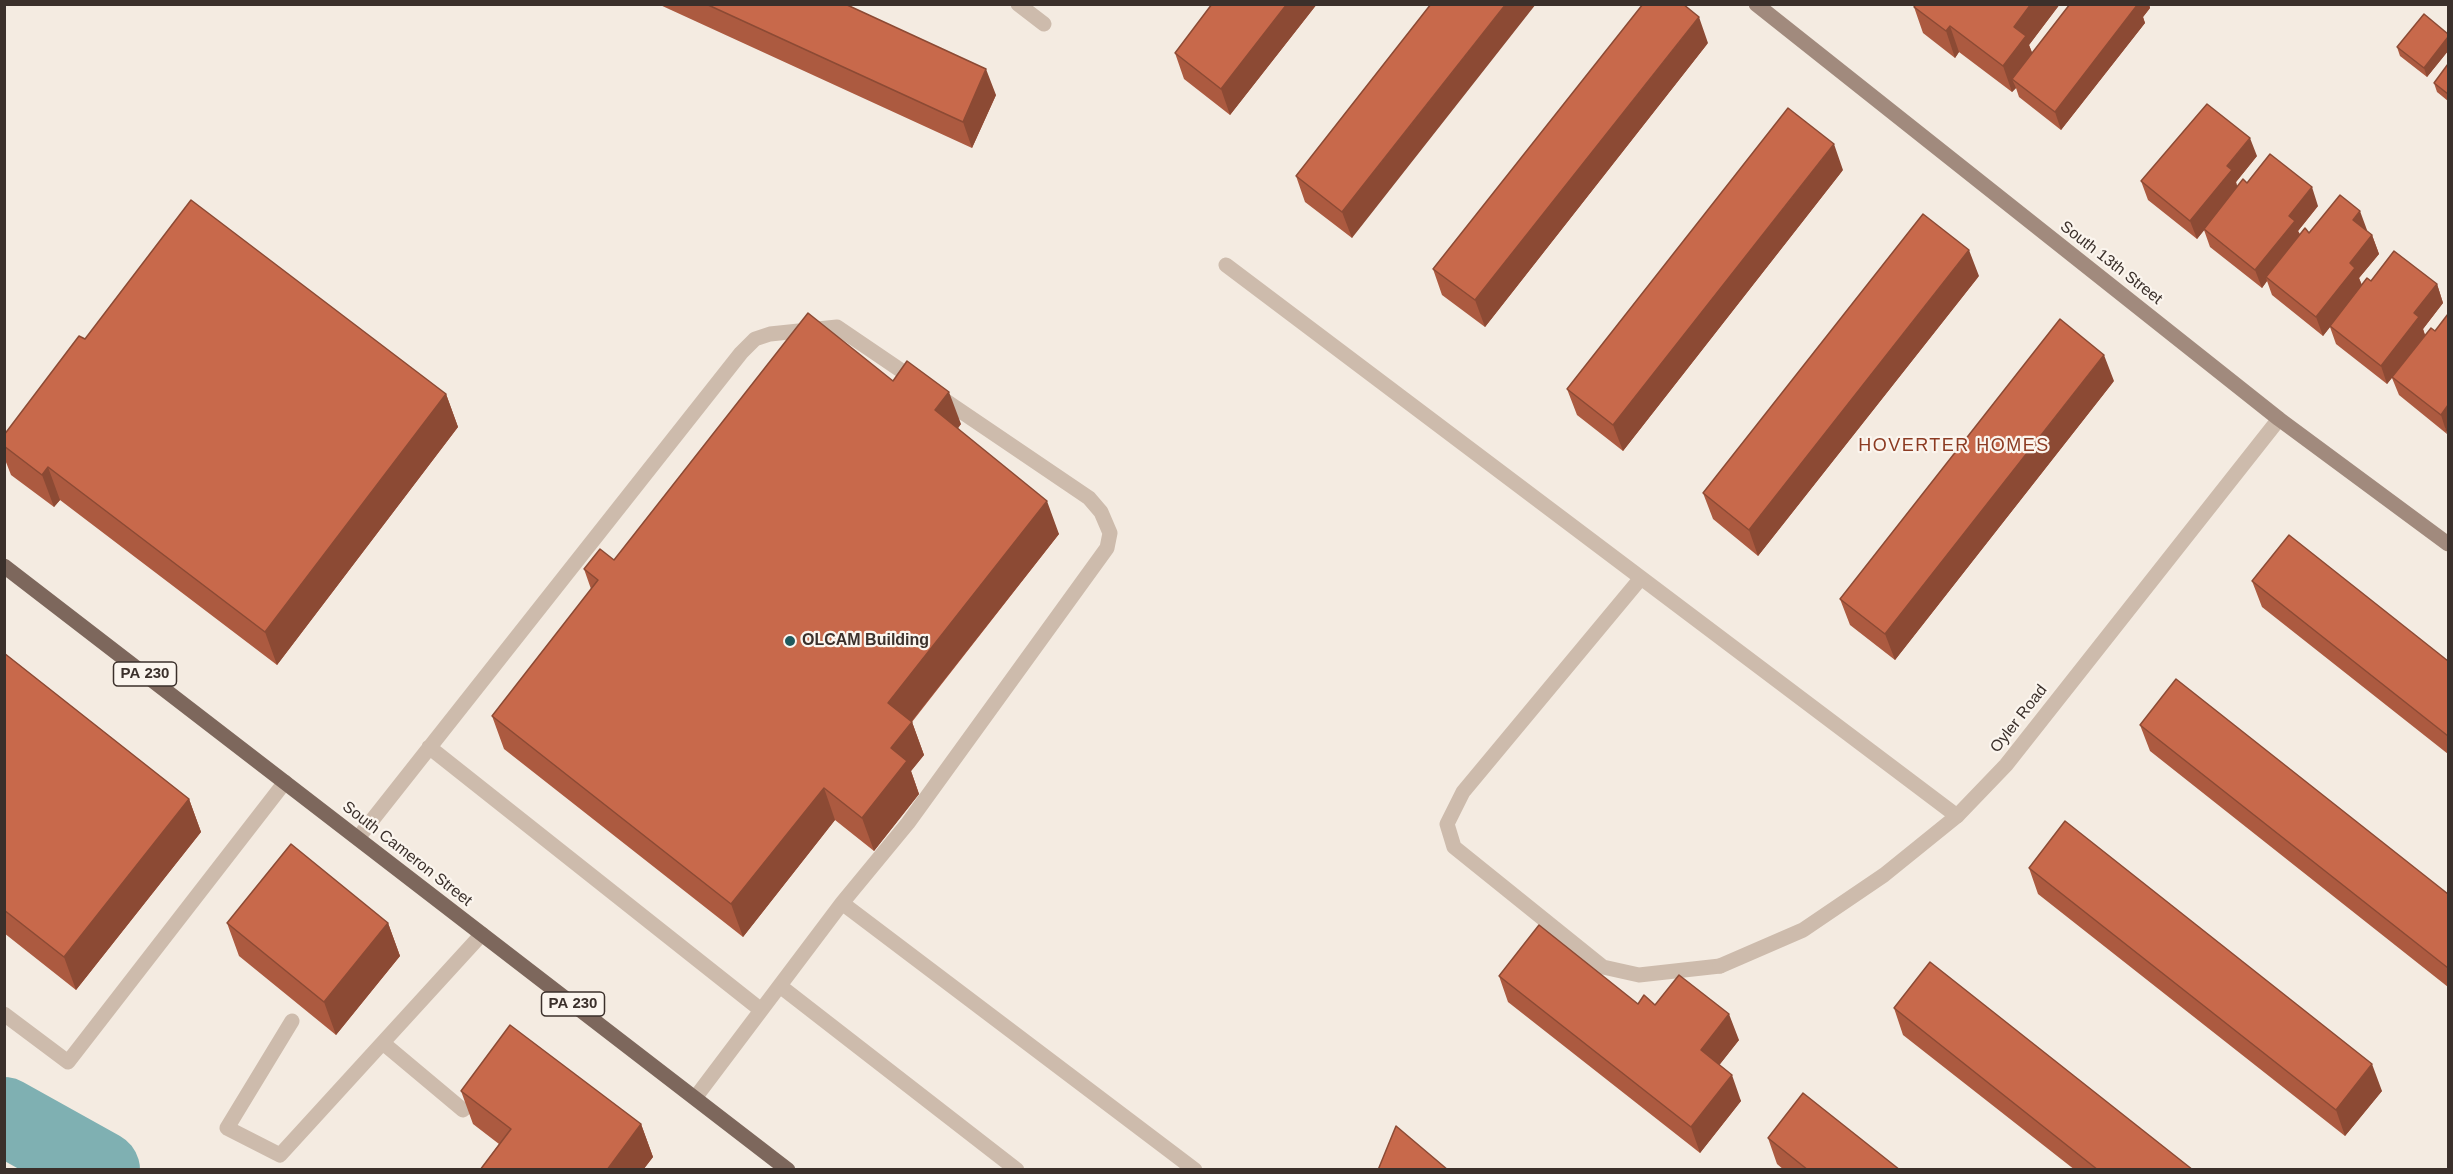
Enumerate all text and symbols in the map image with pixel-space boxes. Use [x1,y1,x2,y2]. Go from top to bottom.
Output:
street label: South 13th Street [2056,217,2166,309]
district label: HOVERTER HOMES [1858,435,2050,457]
place label: OLCAM Building [802,631,929,651]
marker: OLCAM Building [783,634,797,648]
road number: PA 230 [114,662,176,686]
street label: Oyler Road [1987,681,2051,757]
street label: South Cameron Street [338,797,476,911]
road number: PA 230 [542,992,604,1016]

